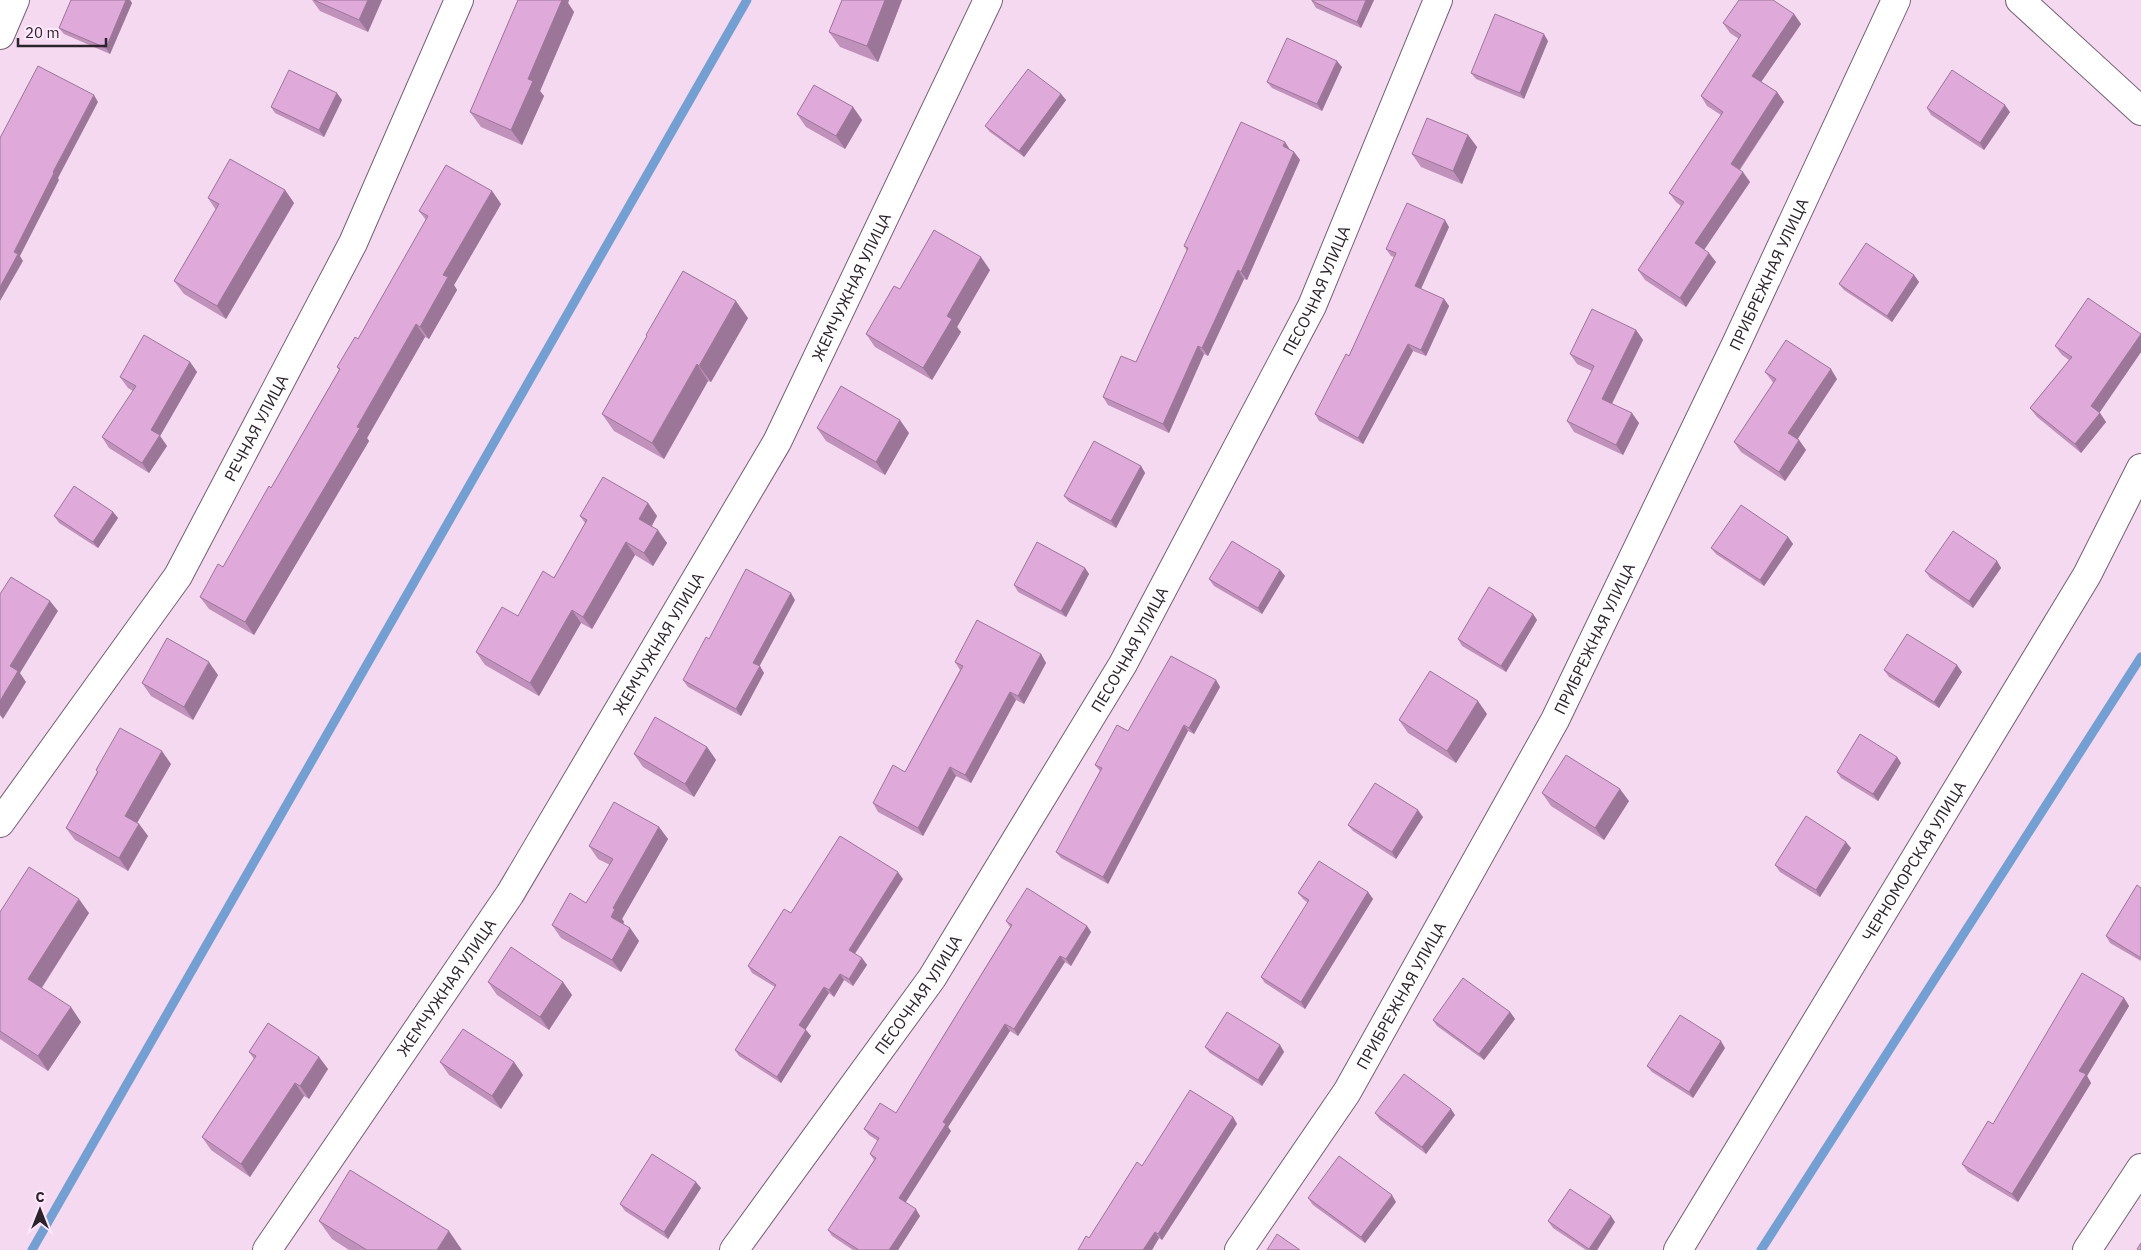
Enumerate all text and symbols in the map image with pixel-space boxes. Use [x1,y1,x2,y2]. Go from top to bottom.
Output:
scale bar [18,15,105,47]
text: 20 m [25,23,60,42]
street label: ПРИБРЕЖНАЯ УЛИЦА [1725,195,1812,353]
street label: ЖЕМЧУЖНАЯ УЛИЦА [807,209,895,364]
street label: ПЕСОЧНАЯ УЛИЦА [1278,222,1354,358]
street label: РЕЧНАЯ УЛИЦА [220,371,292,485]
street label: ПРИБРЕЖНАЯ УЛИЦА [1549,560,1639,717]
street label: ЖЕМЧУЖНАЯ УЛИЦА [608,569,708,718]
street label: ПЕСОЧНАЯ УЛИЦА [1086,583,1172,715]
street label: ЧЕРНОМОРСКАЯ УЛИЦА [1858,777,1970,945]
street label: ЖЕМЧУЖНАЯ УЛИЦА [392,915,500,1060]
street label: ПРИБРЕЖНАЯ УЛИЦА [1352,918,1450,1073]
street label: ПЕСОЧНАЯ УЛИЦА [870,931,966,1058]
north arrow [15,1185,65,1235]
text: С [35,1188,45,1206]

